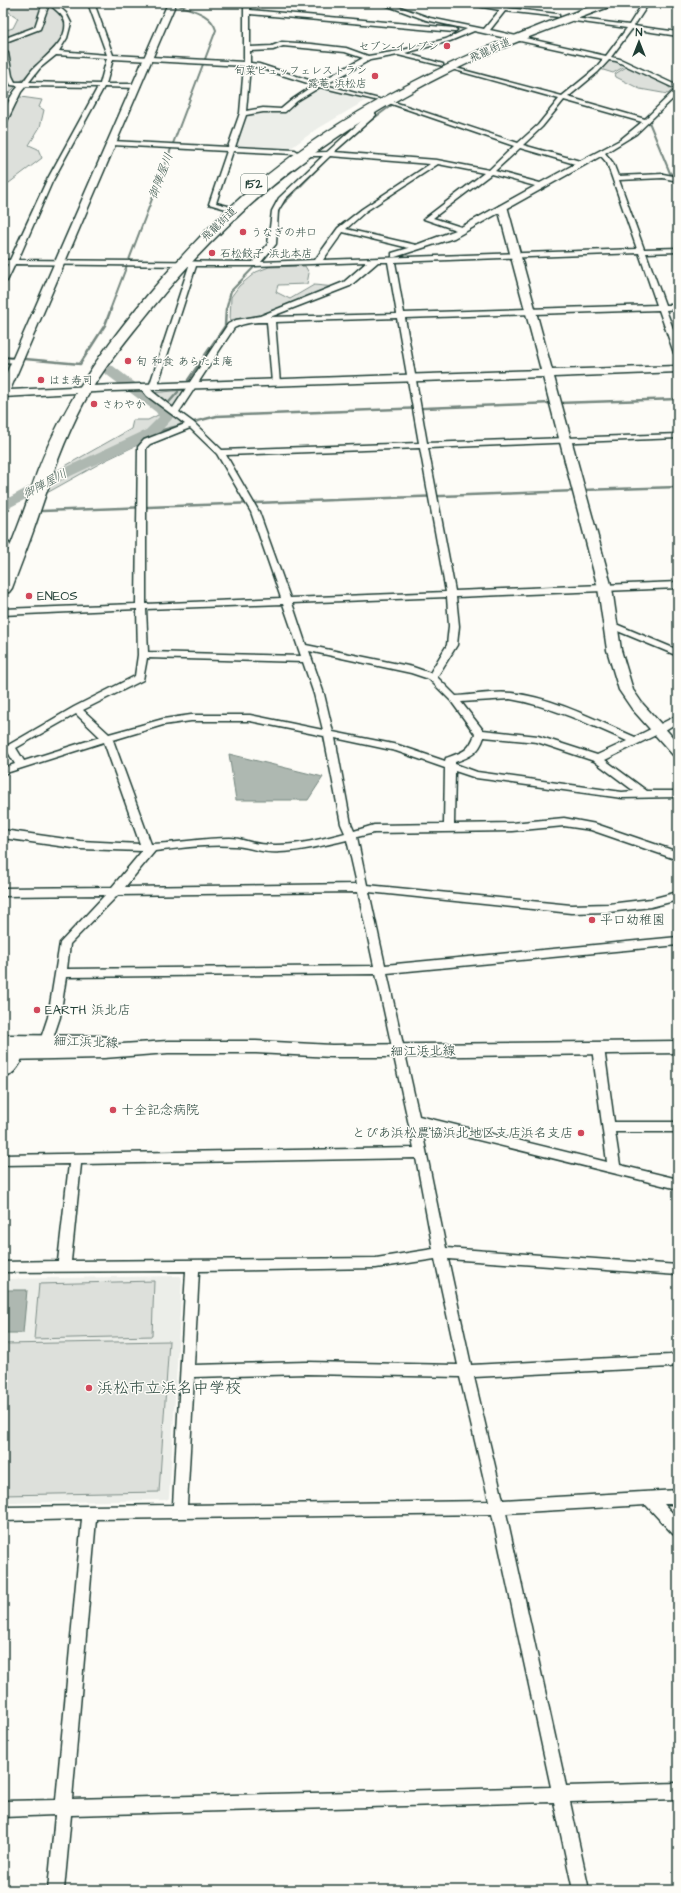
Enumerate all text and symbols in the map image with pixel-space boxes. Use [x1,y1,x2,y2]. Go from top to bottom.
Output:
north arrow [619,22,659,62]
text: N [636,25,643,40]
street label: 飛龍街道 [467,34,513,66]
place label: セブン-イレブン [359,39,439,54]
marker: セブン-イレブン [442,41,452,51]
place label: 旬菜ビュッフェレストラン 露菴 浜松店 [234,63,367,91]
marker: 旬菜ビュッフェレストラン 露菴 浜松店 [370,71,380,81]
water label: 御陣屋川 [144,151,178,201]
road number: 152 [241,174,267,194]
street label: 飛龍街道 [198,203,240,245]
place label: うなぎの井口 [251,225,317,240]
marker: うなぎの井口 [238,227,248,237]
place label: 石松餃子 浜北本店 [220,246,312,261]
marker: 石松餃子 浜北本店 [207,248,217,258]
place label: 旬 和食 あらたま庵 [136,354,233,369]
marker: 旬 和食 あらたま庵 [123,356,133,366]
place label: はま寿司 [49,373,93,388]
marker: はま寿司 [36,375,46,385]
place label: さわやか [102,397,146,412]
marker: さわやか [89,399,99,409]
water label: 御陣屋川 [20,465,70,503]
place label: ENEOS [37,587,78,605]
marker: ENEOS [24,591,34,601]
place label: 平口幼稚園 [600,911,665,929]
marker: 平口幼稚園 [587,915,597,925]
place label: EARTH 浜北店 [45,1001,130,1019]
marker: EARTH 浜北店 [32,1005,42,1015]
street label: 細江浜北線 [53,1032,120,1052]
street label: 細江浜北線 [390,1041,457,1061]
place label: 十全記念病院 [121,1101,199,1119]
marker: 十全記念病院 [108,1105,118,1115]
place label: とぴあ浜松農協浜北地区支店浜名支店 [352,1124,573,1142]
marker: とぴあ浜松農協浜北地区支店浜名支店 [576,1128,586,1138]
place label: 浜松市立浜名中学校 [97,1377,241,1399]
marker: 浜松市立浜名中学校 [84,1383,94,1393]

